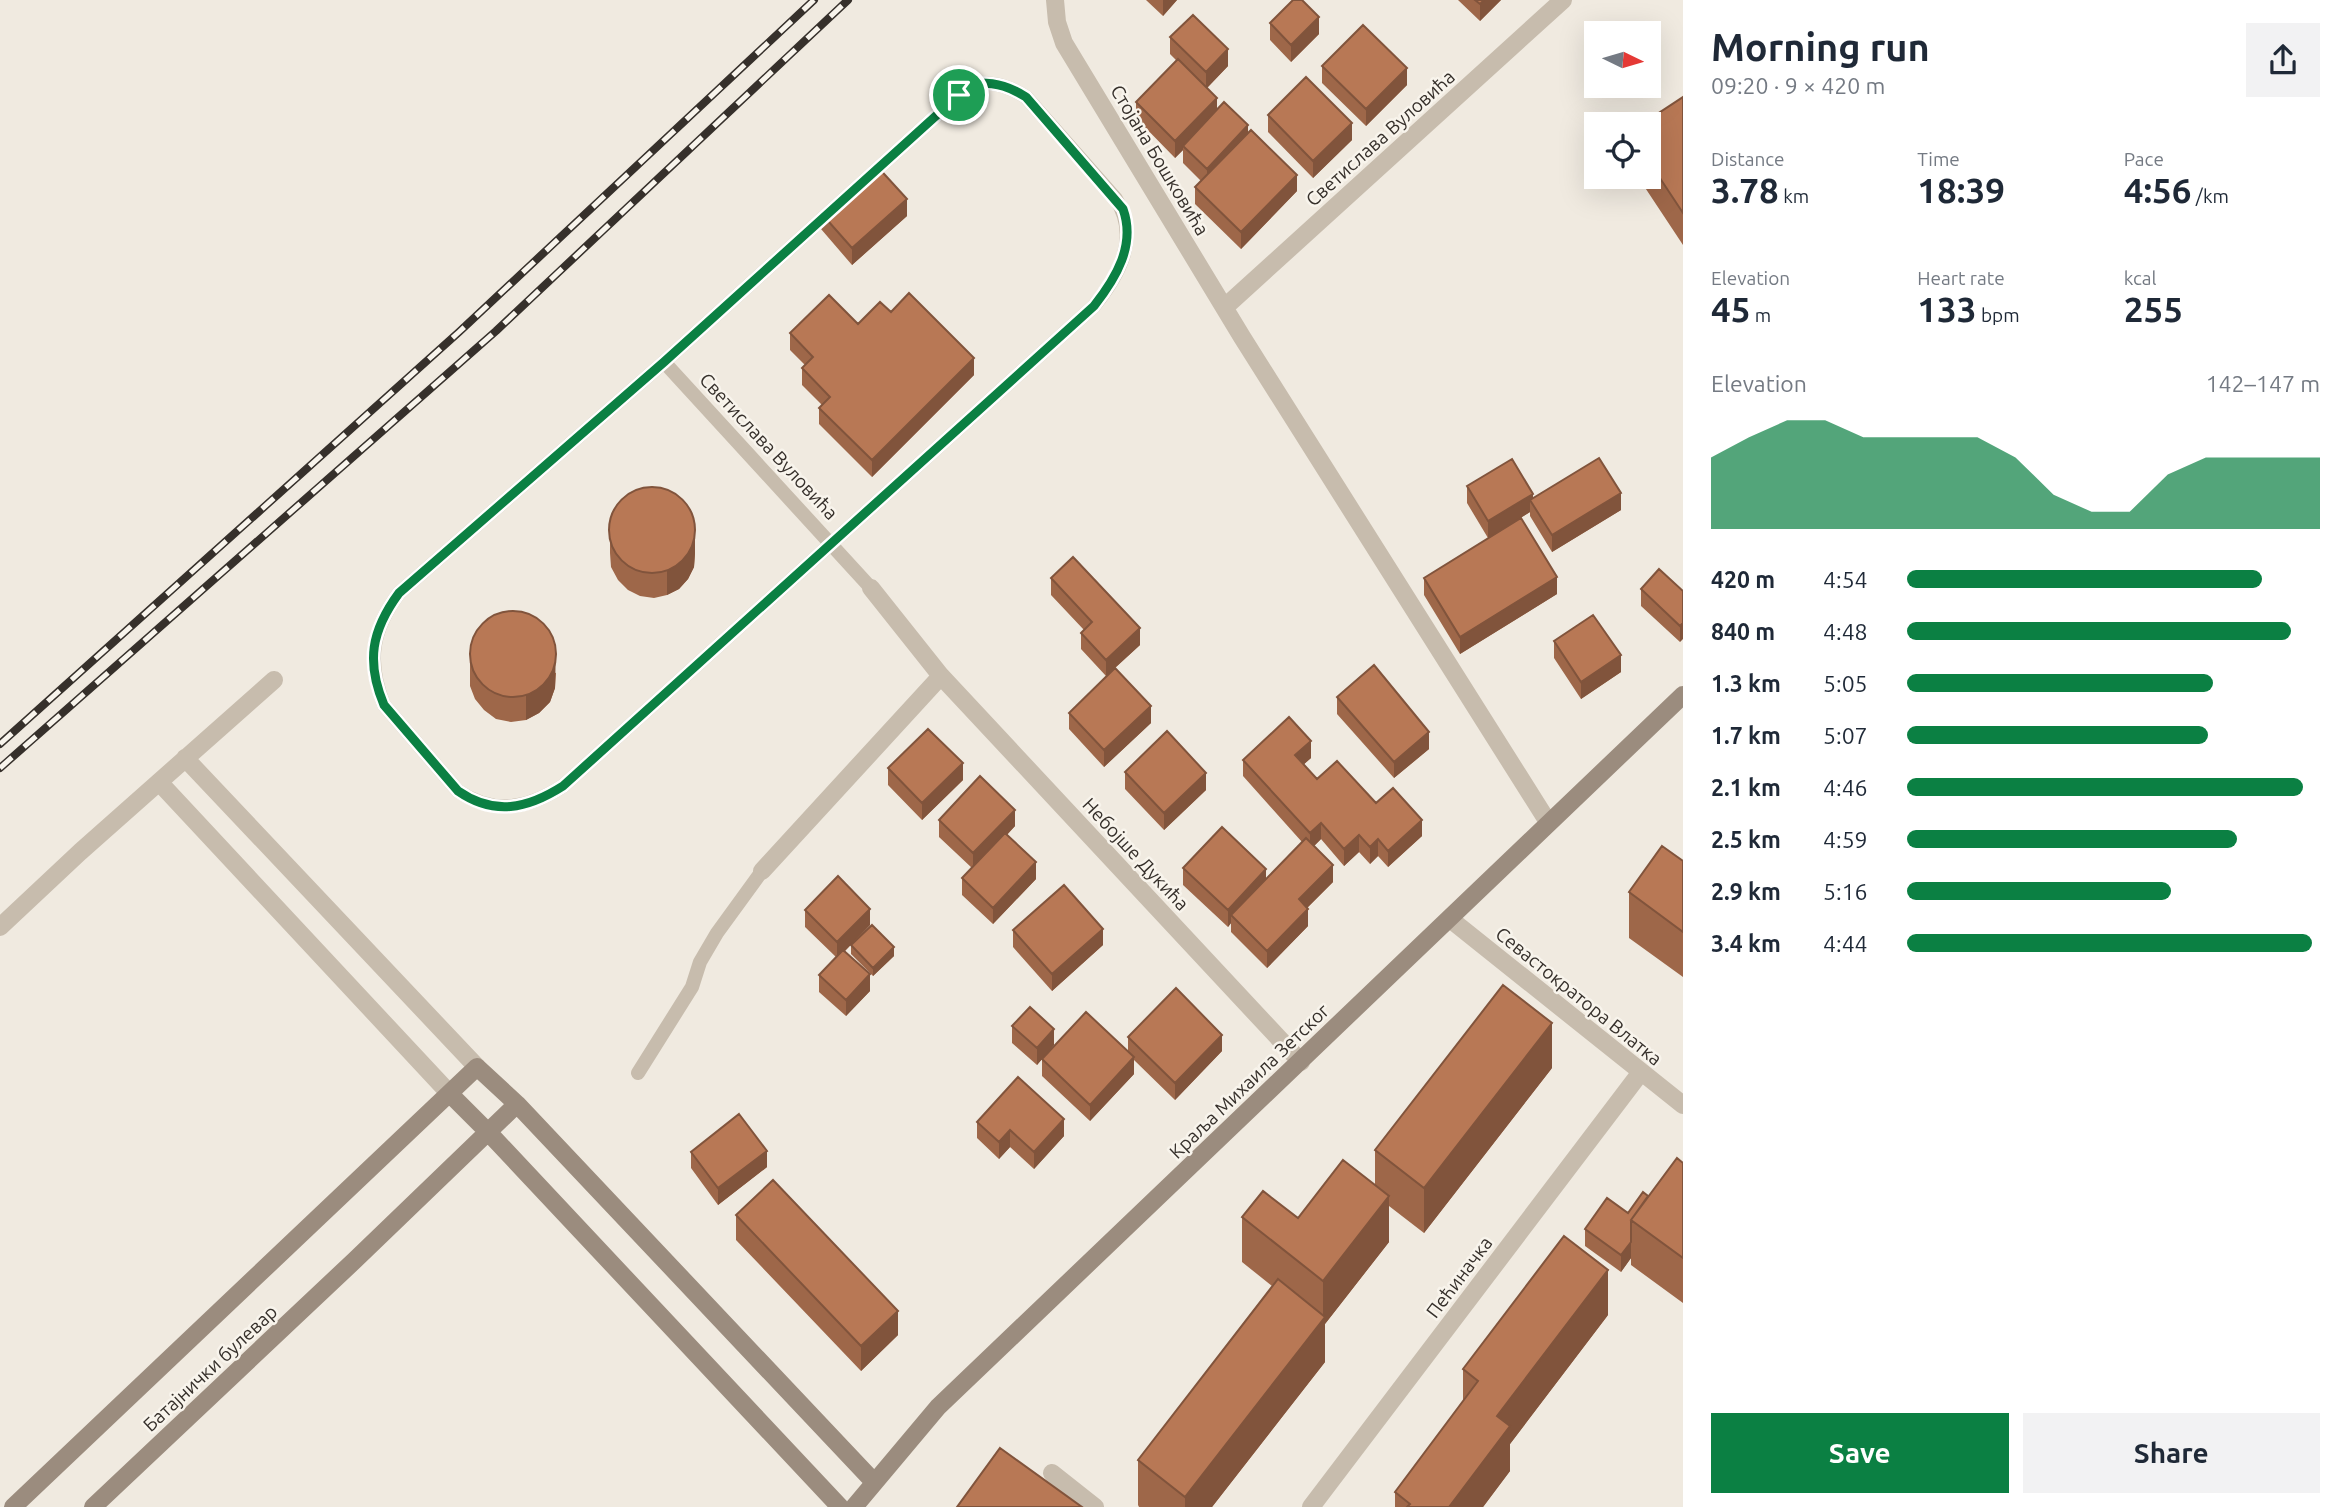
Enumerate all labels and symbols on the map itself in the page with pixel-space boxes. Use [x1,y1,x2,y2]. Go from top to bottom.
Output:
north arrow [1584,21,1661,98]
pin [929,65,989,125]
street label: Светислава Вуловића [1301,65,1459,211]
street label: Стојана Бошковића [1106,81,1214,239]
street label: Светислава Вуловића [695,368,843,524]
street label: Небојше Дукића [1078,793,1194,915]
street label: Севастократора Влатка [1491,922,1667,1070]
street label: Краља Михаила Зетског [1165,999,1333,1163]
street label: Пећиначка [1421,1232,1497,1322]
street label: Батајнички булевар [139,1300,281,1436]

